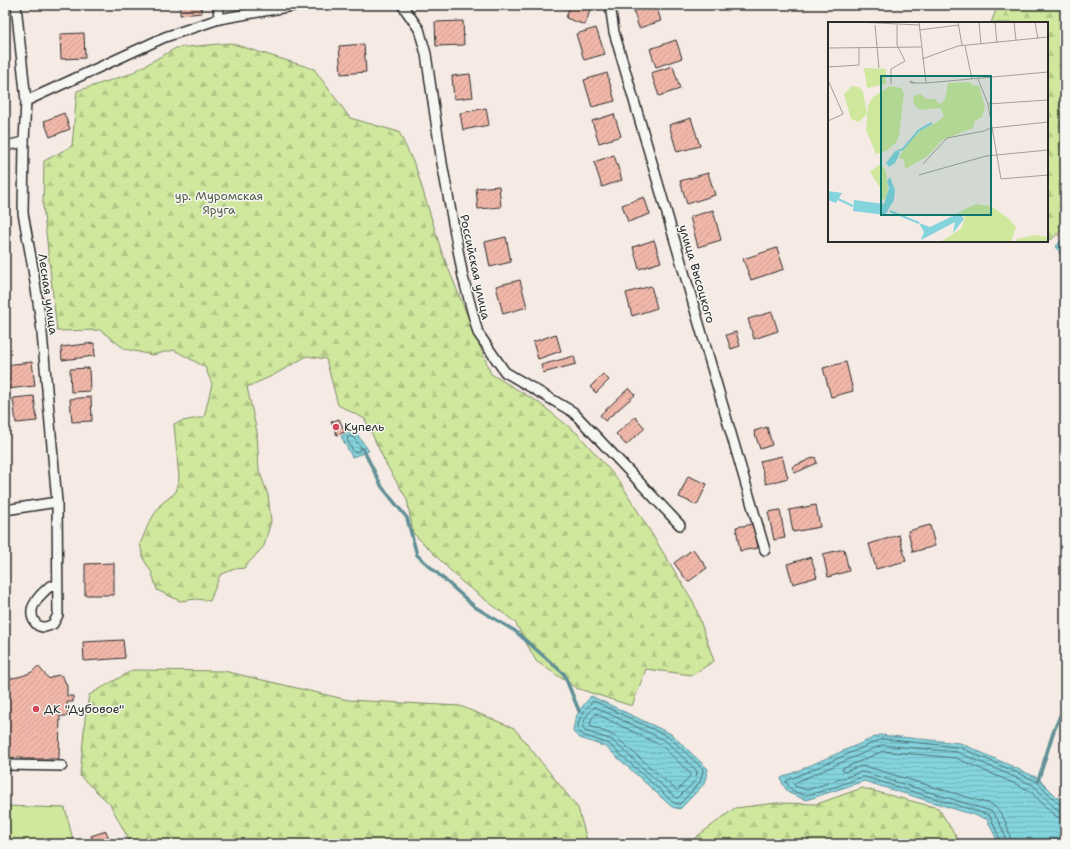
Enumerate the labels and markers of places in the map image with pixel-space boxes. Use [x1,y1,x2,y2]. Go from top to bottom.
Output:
place label: Купель [344,419,384,435]
marker: Купель [331,422,341,432]
place label: ДК "Дубовое" [44,701,124,717]
marker: ДК "Дубовое" [31,704,41,714]

